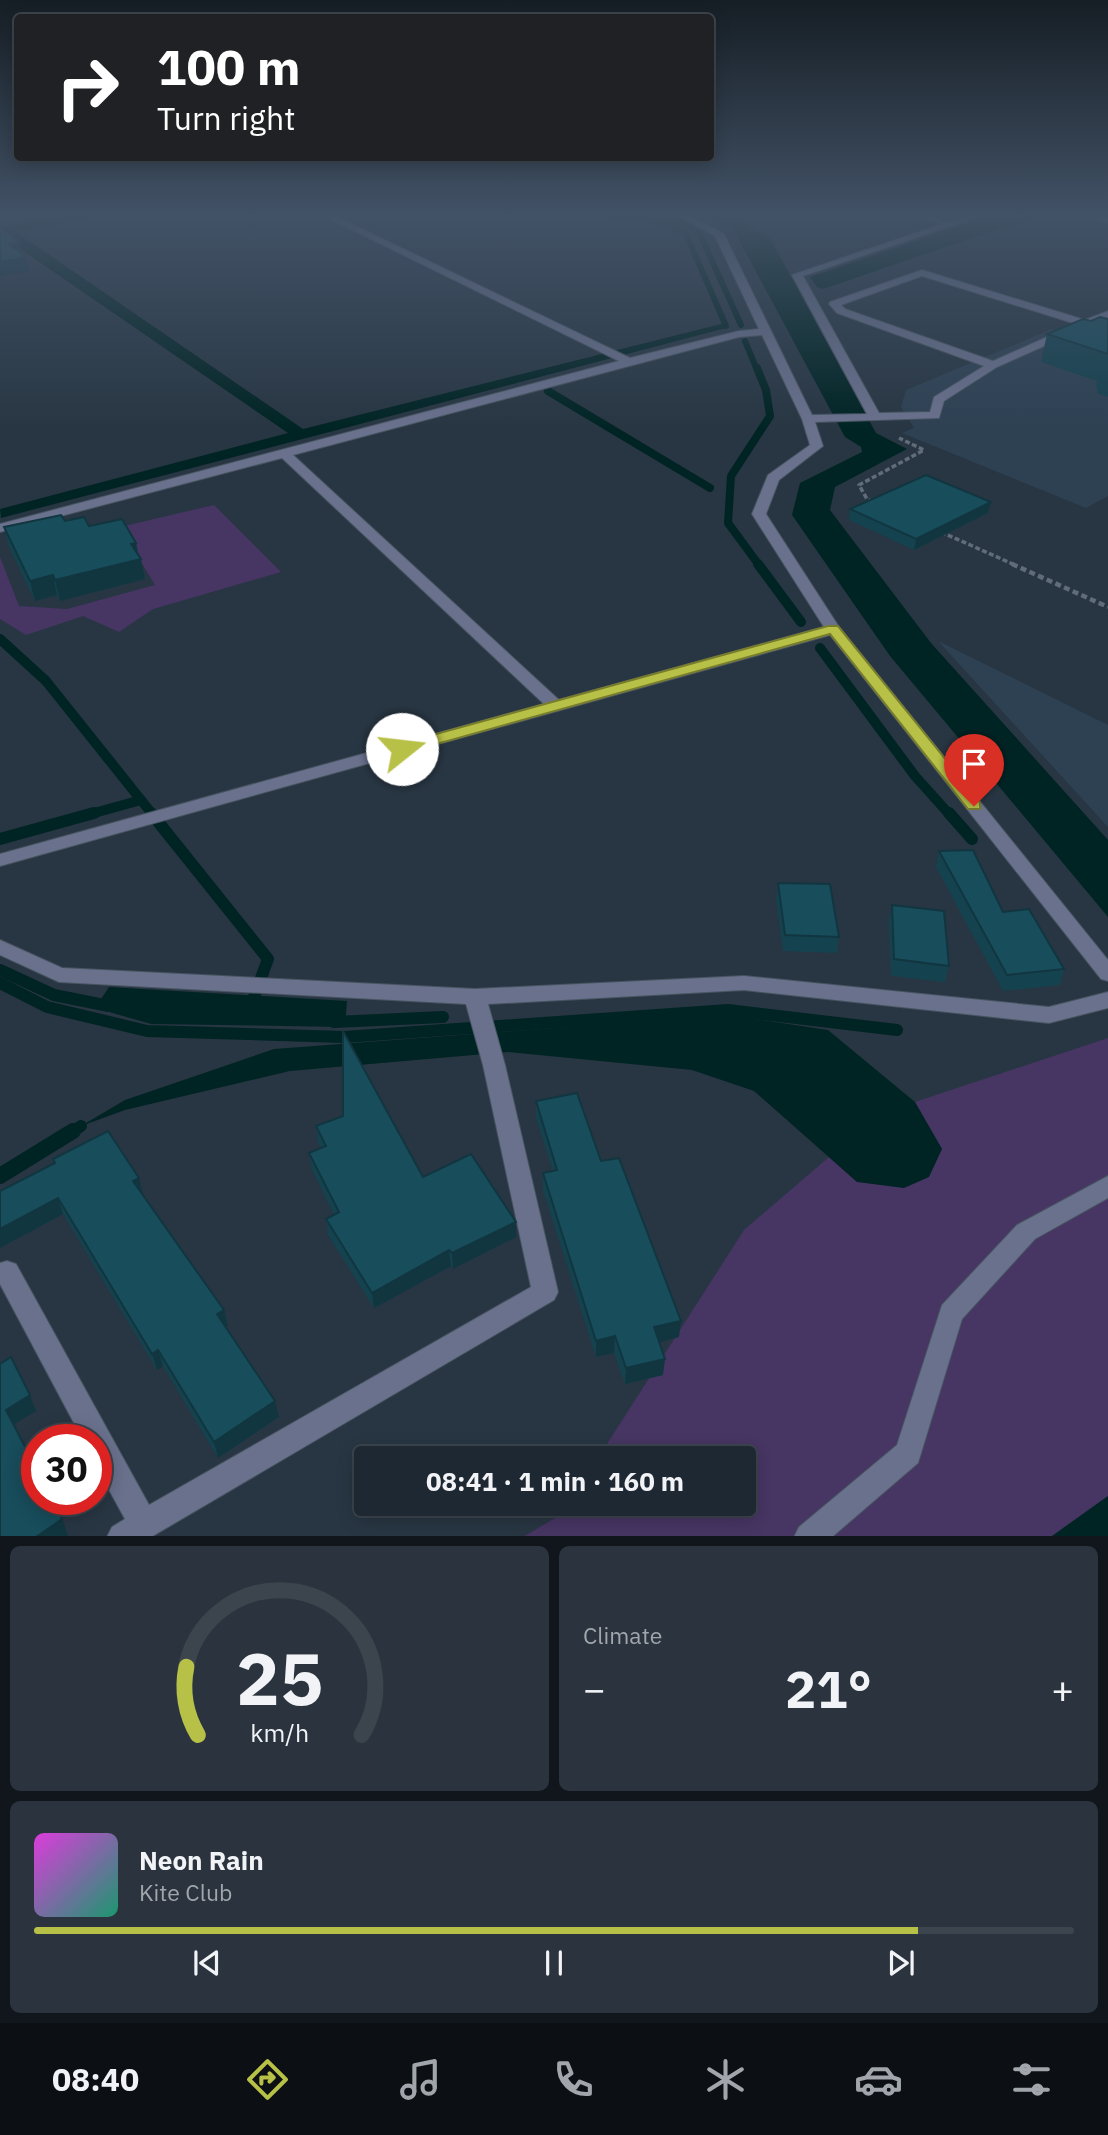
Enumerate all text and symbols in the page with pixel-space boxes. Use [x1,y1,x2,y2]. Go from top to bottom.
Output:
text: 100 m [157,35,301,98]
icon: right [42,42,133,133]
text: Turn right [157,97,295,139]
position arrow [365,712,439,786]
pin [944,734,1004,806]
icon: arrive [955,745,993,783]
speed limit sign: 30 [21,1424,112,1515]
text: 08:41 · 1 min · 160 m [426,1464,684,1498]
text: Climate [583,1620,662,1650]
text: 25 [236,1630,323,1725]
text: 21° [785,1655,872,1722]
text: − [583,1664,606,1713]
text: + [1051,1664,1074,1713]
text: km/h [250,1715,309,1748]
text: Neon Rain [139,1843,264,1877]
text: Kite Club [139,1877,232,1907]
icon: previous [188,1944,226,1982]
icon: pause [535,1944,573,1982]
icon: next [882,1944,920,1982]
icon: directions [243,2055,292,2104]
icon: music [396,2055,445,2104]
icon: phone [549,2055,598,2104]
icon: climate [701,2055,750,2104]
icon: car [854,2055,903,2104]
icon: filters [1007,2055,1056,2104]
text: 08:40 [52,2058,139,2100]

